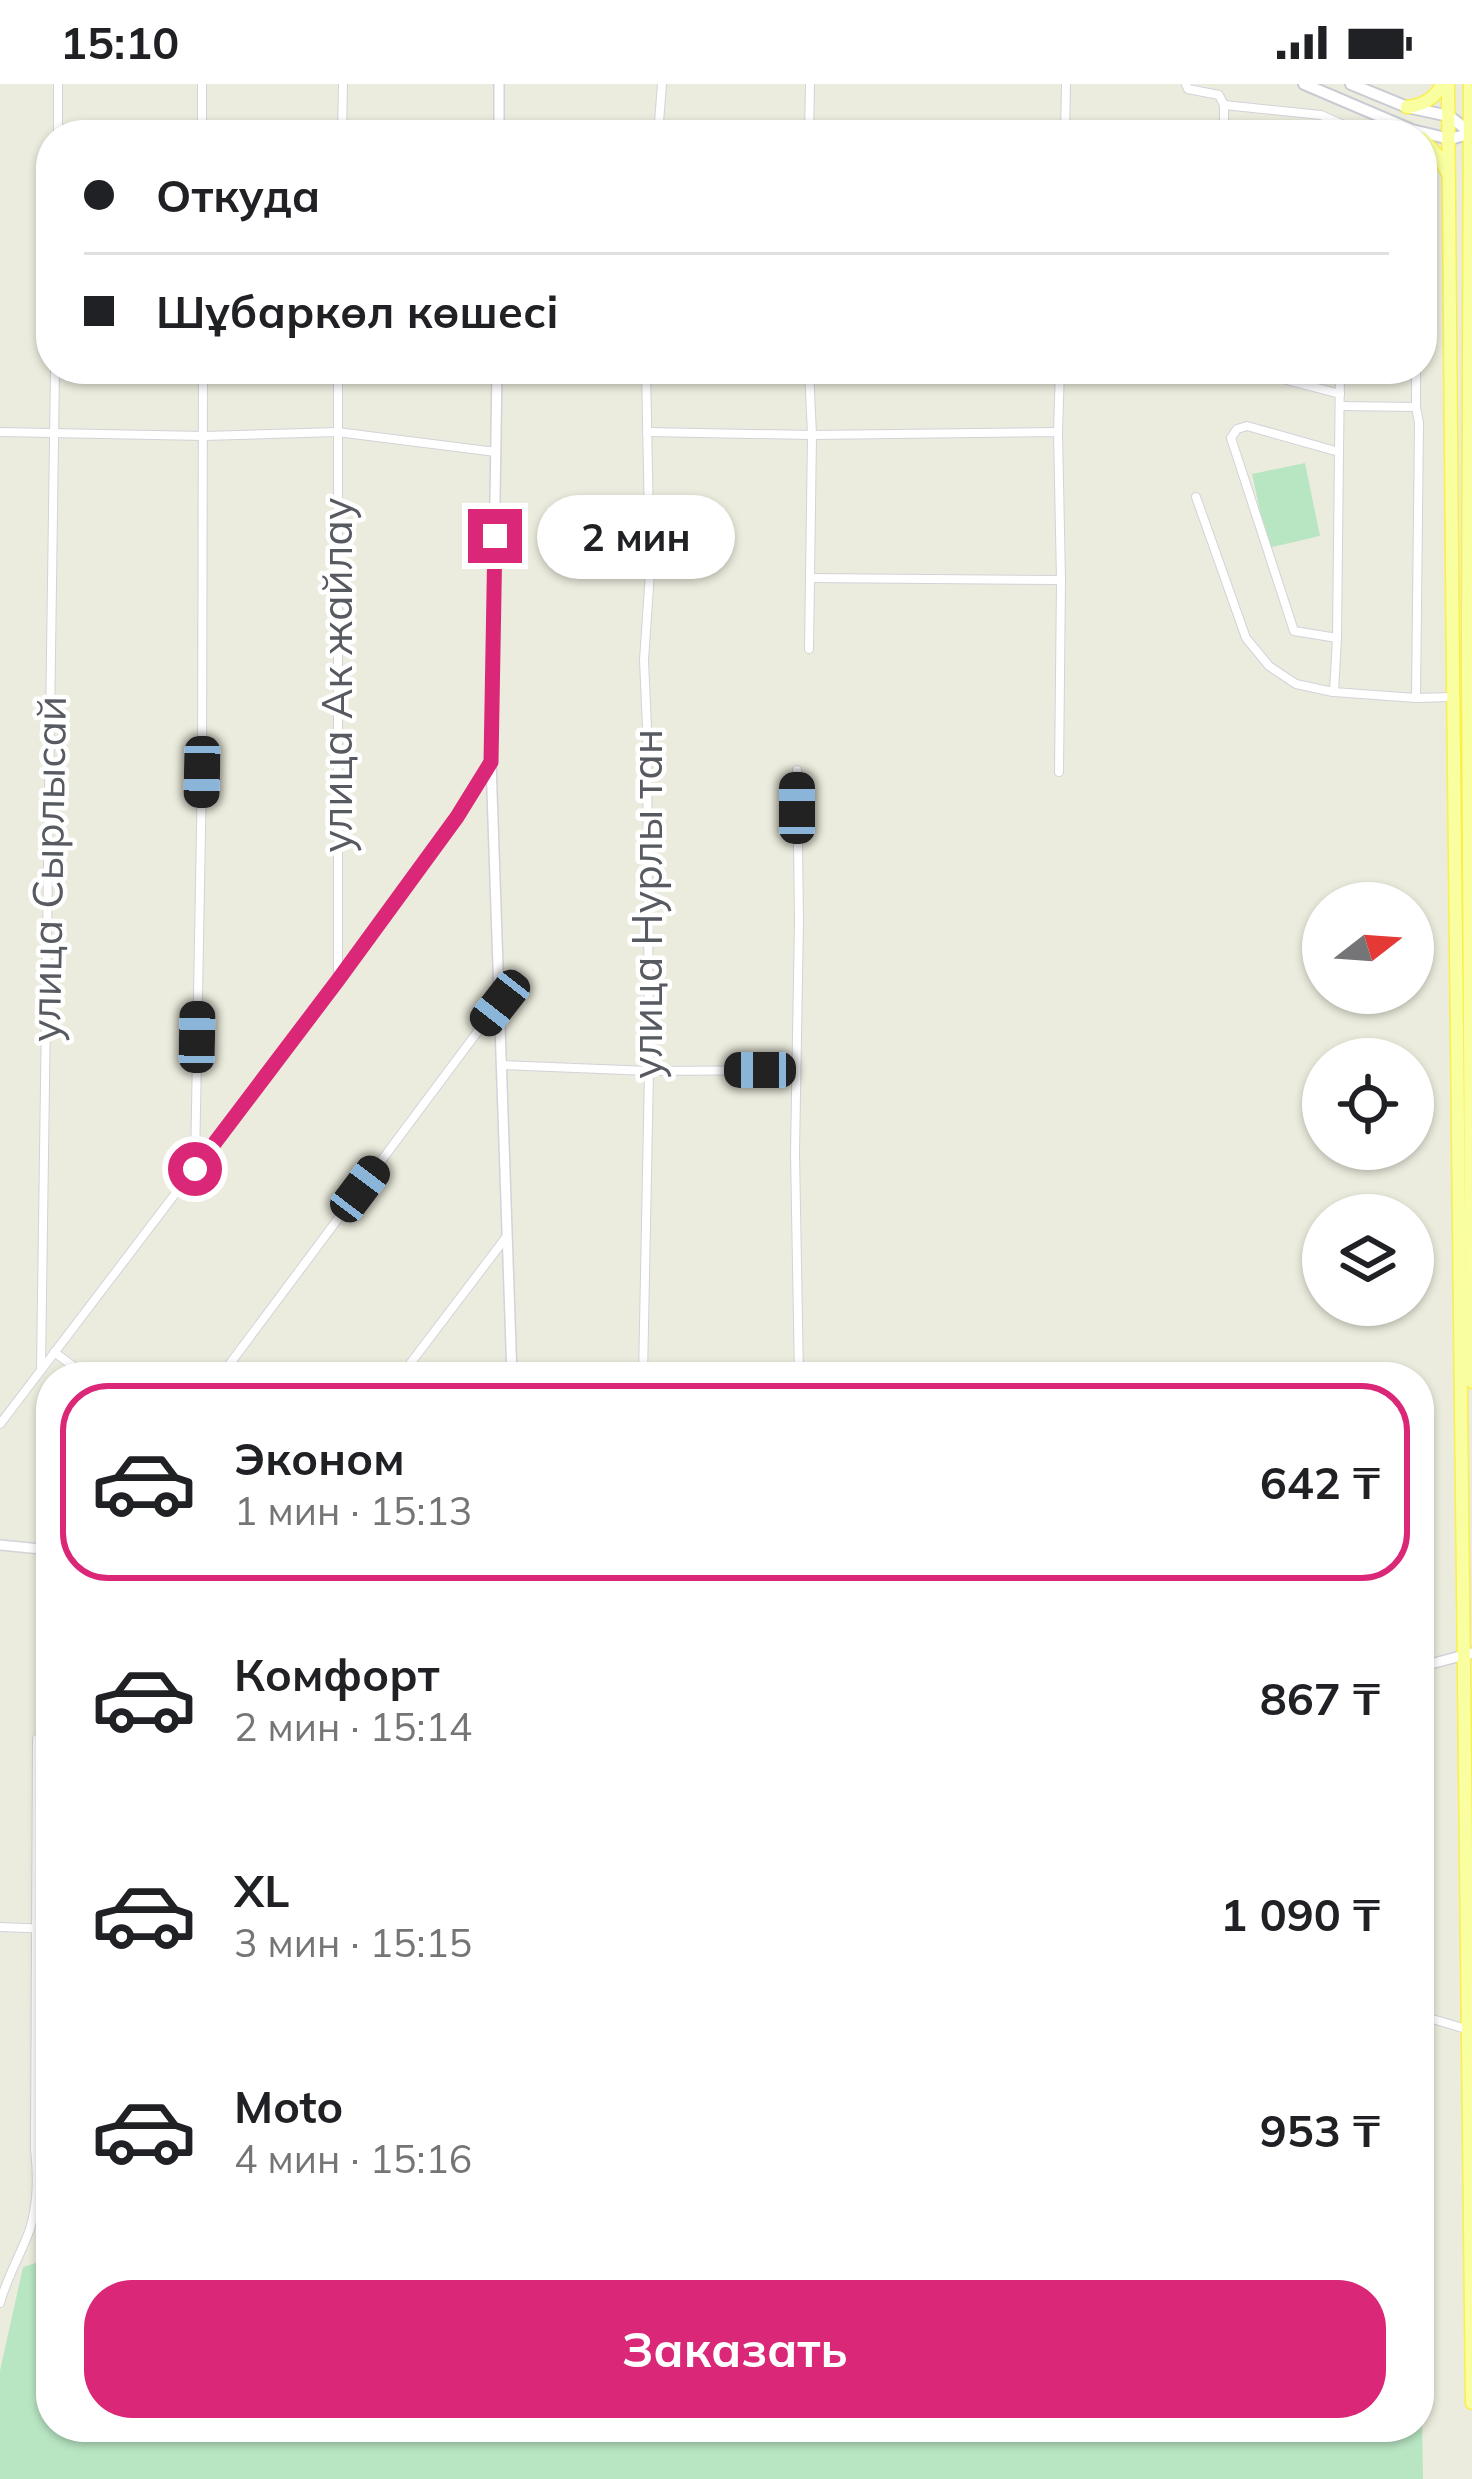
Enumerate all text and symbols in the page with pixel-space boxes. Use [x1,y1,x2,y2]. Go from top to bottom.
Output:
text: 15:10 [60,14,179,70]
text: Откуда [156,167,320,223]
text: Шұбаркөл көшесі [156,283,559,339]
callout: 2 мин [537,494,735,578]
street label: улица Ак жайлау [310,497,363,853]
route end [468,509,522,563]
text: 2 мин [581,512,691,561]
street label: улица Сырлысай [18,695,77,1043]
street label: улица Нурлы тан [620,729,673,1079]
car [183,736,221,808]
car [779,772,815,844]
north arrow [1302,882,1434,1014]
map controls [1302,882,1434,1326]
car [464,964,536,1042]
car [178,1001,216,1073]
button: locate [1302,1038,1434,1170]
car [724,1052,796,1088]
route start [168,1142,222,1196]
car [324,1149,396,1229]
button: layers [1302,1194,1434,1326]
icon: car [90,1428,198,1536]
text: Эконом [234,1430,405,1486]
text: 642 ₸ [1260,1454,1380,1510]
text: 1 мин · 15:13 [234,1486,472,1535]
icon: car [90,1644,198,1752]
text: Комфорт [234,1646,440,1702]
text: 867 ₸ [1260,1670,1380,1726]
text: 2 мин · 15:14 [234,1702,472,1751]
icon: car [90,1860,198,1968]
text: XL [234,1862,289,1918]
text: 1 090 ₸ [1220,1886,1380,1942]
text: 3 мин · 15:15 [234,1918,472,1967]
icon: car [90,2076,198,2184]
text: Moto [234,2078,343,2134]
text: 953 ₸ [1260,2102,1380,2158]
text: 4 мин · 15:16 [234,2134,472,2183]
button: Заказать [84,2280,1386,2418]

